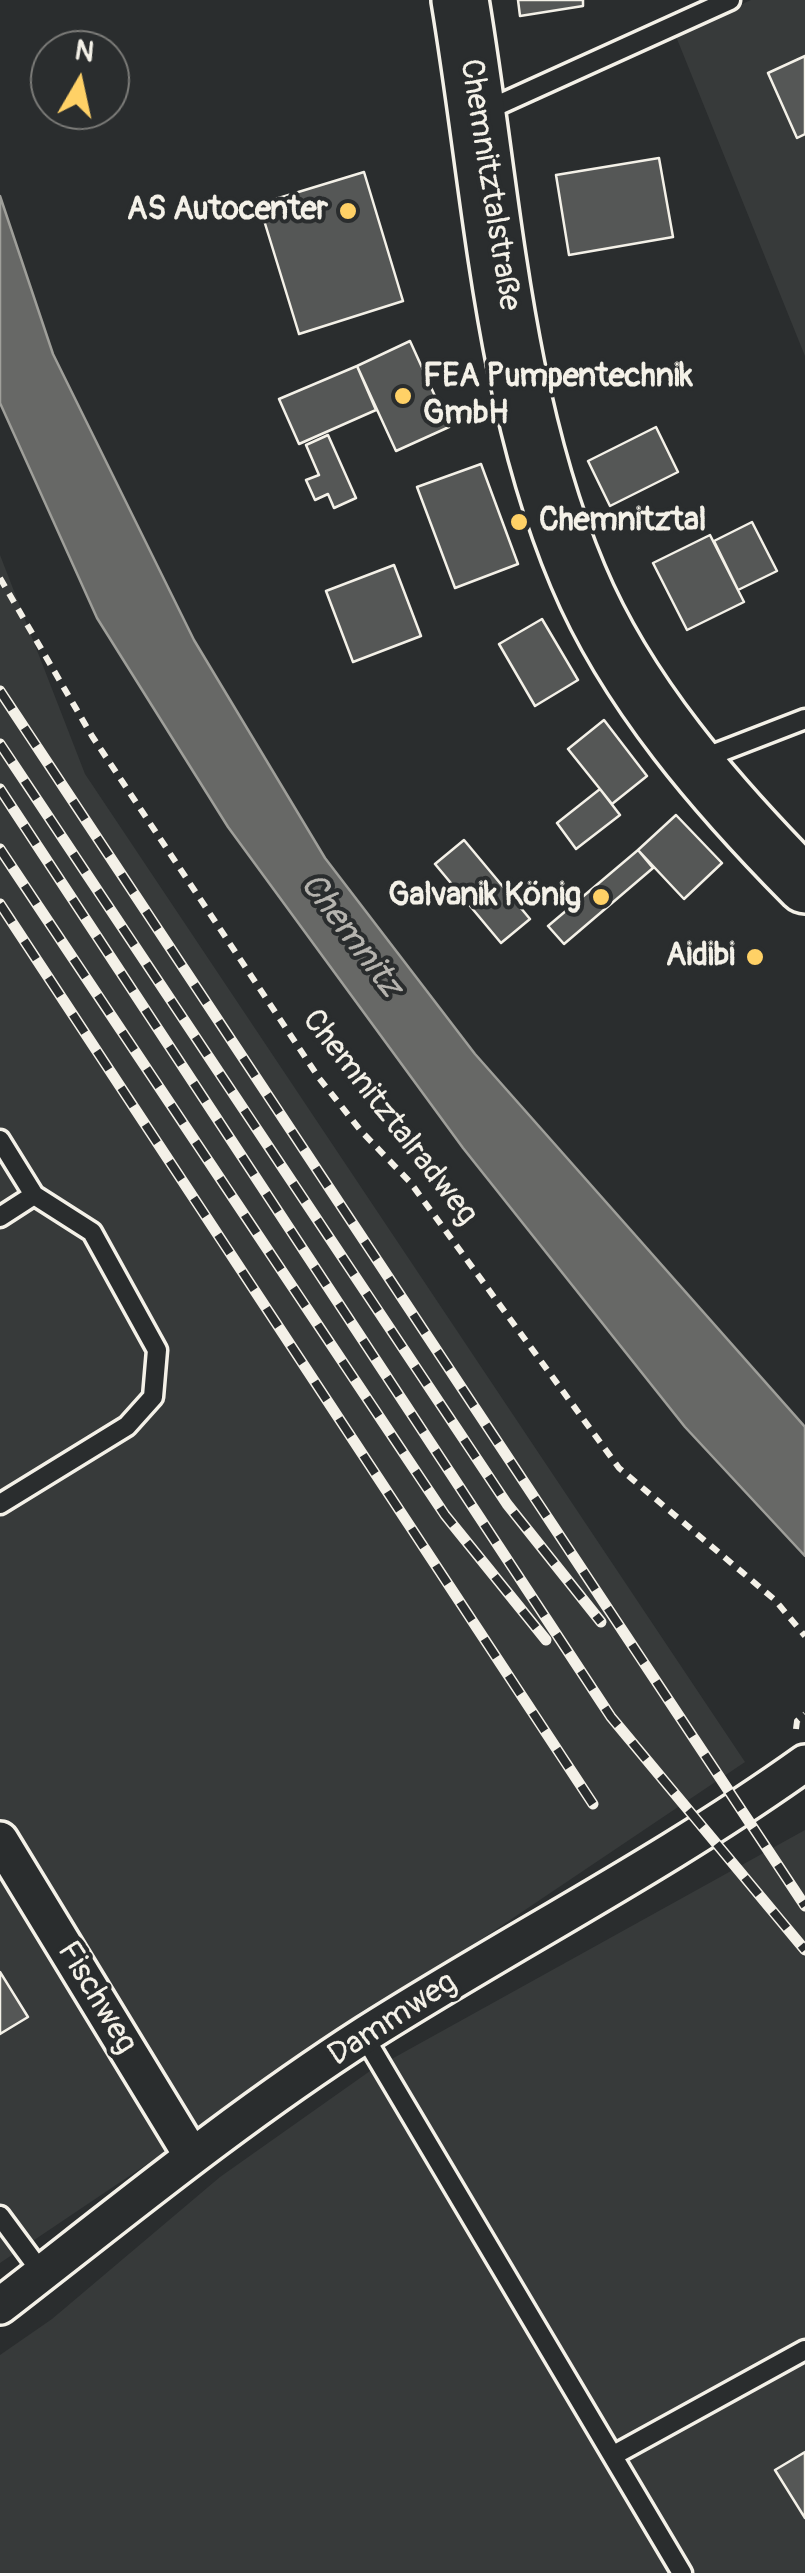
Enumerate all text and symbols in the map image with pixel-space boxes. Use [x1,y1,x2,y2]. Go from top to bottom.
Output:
north arrow [30,30,130,130]
text: N [72,33,97,71]
street label: Chemnitztalstraße [450,57,528,313]
place label: AS Autocenter [127,192,328,230]
marker: AS Autocenter [337,200,359,222]
place label: FEA Pumpentechnik GmbH [423,359,693,434]
marker: FEA Pumpentechnik GmbH [392,385,414,407]
place label: Chemnitztal [539,503,706,541]
marker: Chemnitztal [508,511,530,533]
water label: Chemnitz [290,866,410,1006]
place label: Galvanik König [388,878,581,916]
marker: Galvanik König [590,886,612,908]
place label: Aidibi [666,938,735,976]
marker: Aidibi [744,946,766,968]
street label: Chemnitztalradweg [293,1003,485,1233]
street label: Fischweg [48,1935,144,2061]
street label: Dammweg [322,1964,464,2076]

